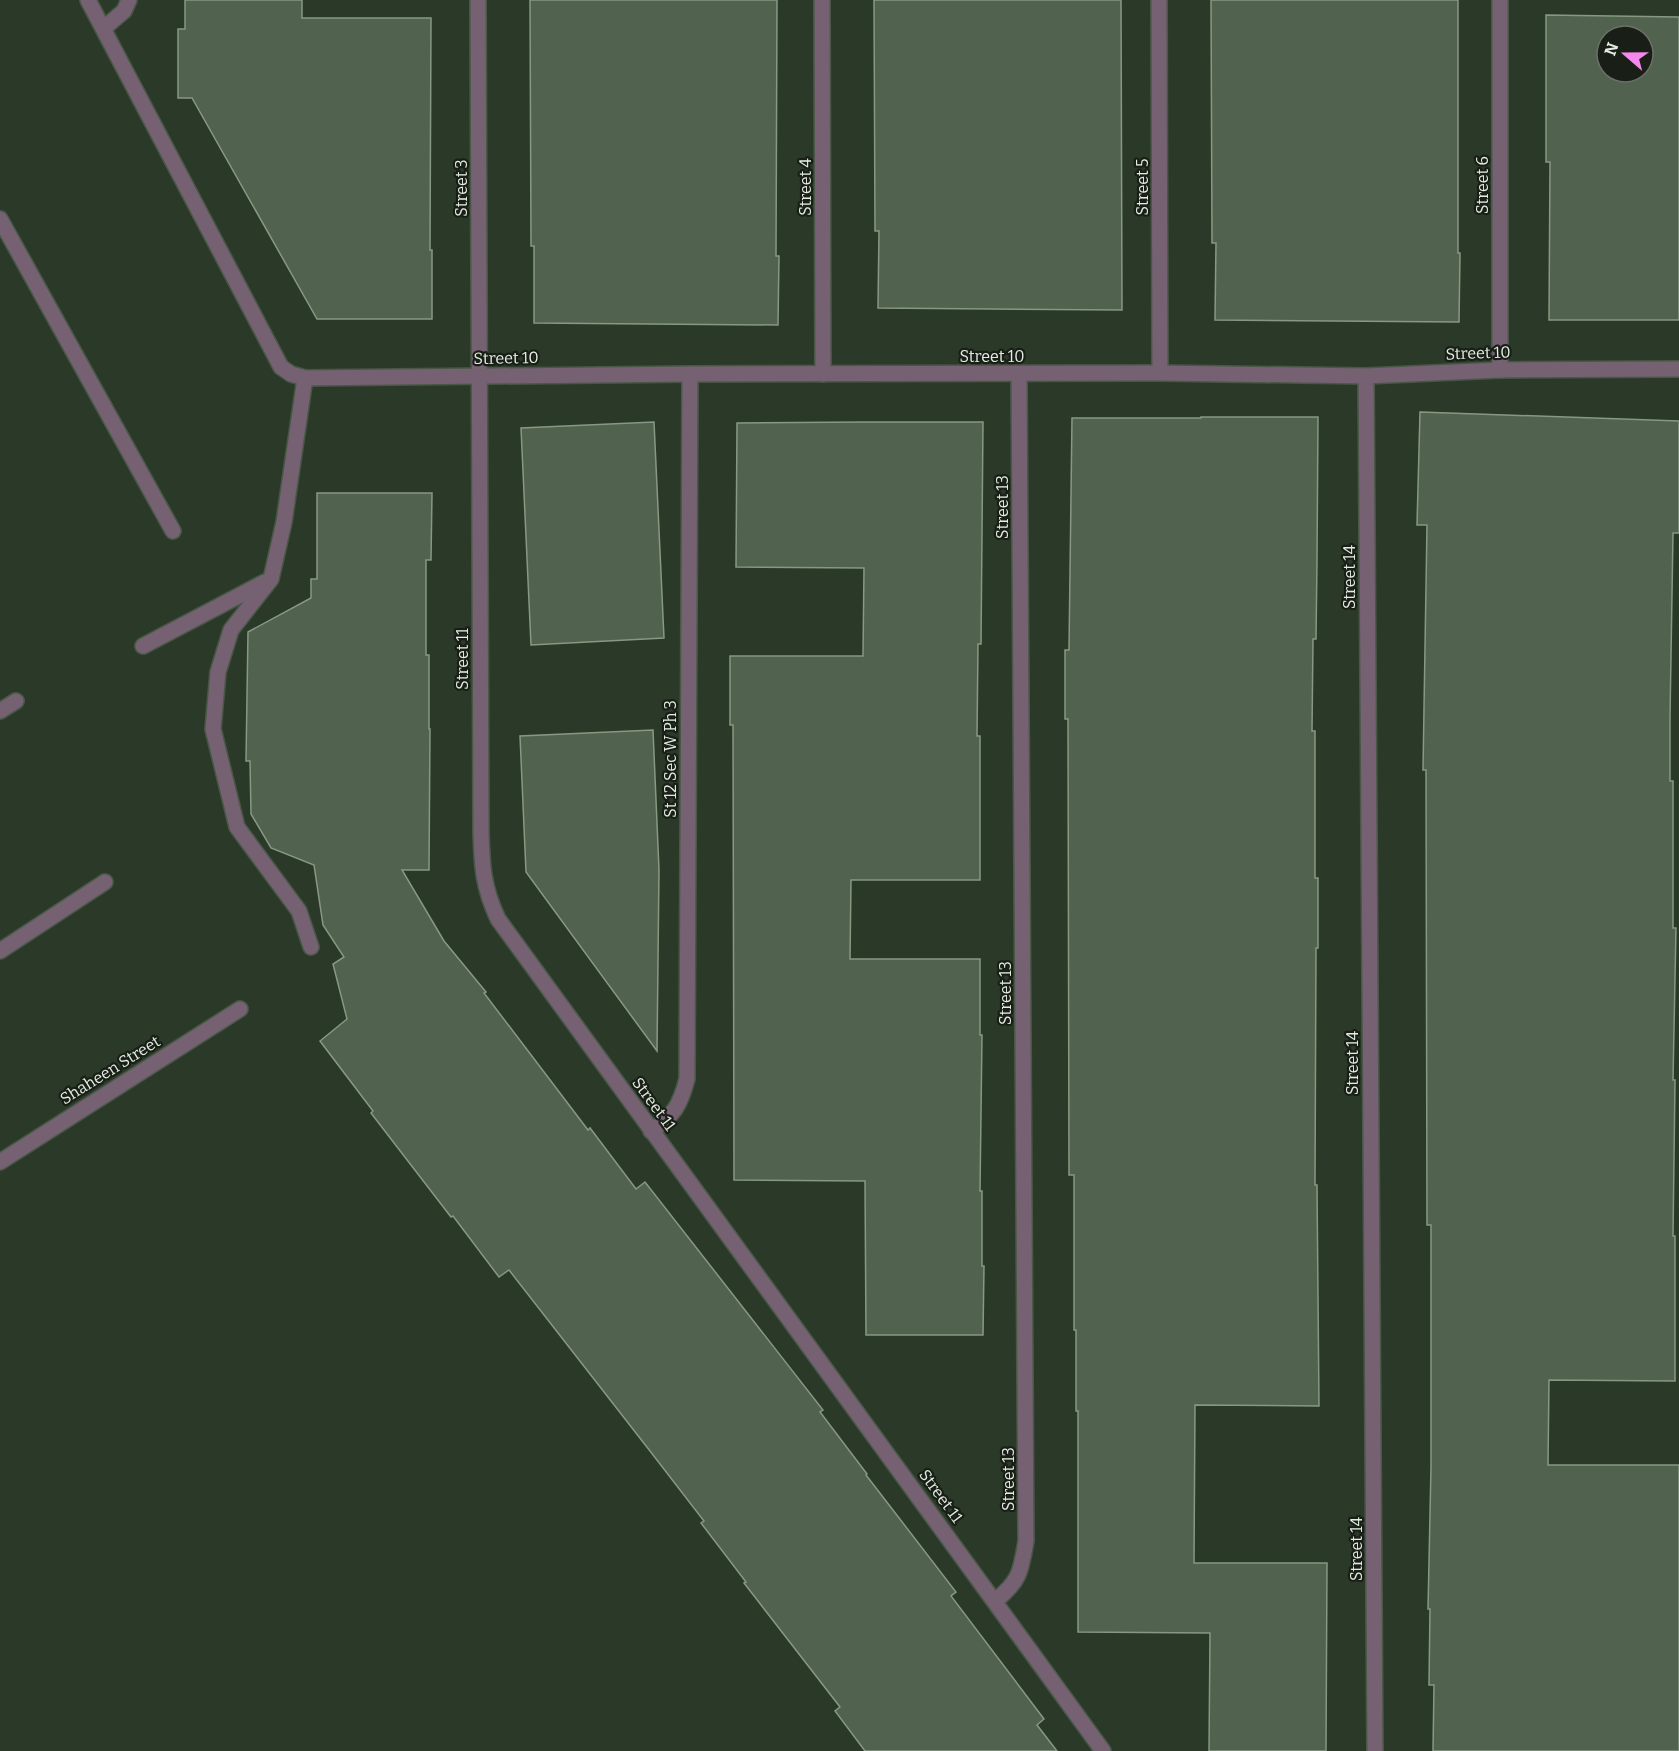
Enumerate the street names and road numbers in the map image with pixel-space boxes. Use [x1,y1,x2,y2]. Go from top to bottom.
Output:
street label: Street 6 [1473,156,1492,214]
street label: Street 4 [796,157,815,216]
street label: Street 3 [452,159,471,217]
street label: Street 5 [1133,159,1152,215]
street label: Street 10 [1445,342,1511,364]
street label: Street 10 [959,347,1025,366]
street label: Street 10 [473,348,539,368]
street label: Street 13 [993,475,1012,539]
street label: Street 14 [1340,544,1359,609]
street label: Street 11 [453,628,472,690]
street label: St 12 Sec W Ph 3 [661,700,680,818]
street label: Street 13 [996,961,1015,1025]
street label: Street 14 [1343,1030,1362,1095]
street label: Shaheen Street [57,1032,164,1108]
street label: Street 11 [628,1074,680,1135]
street label: Street 13 [999,1447,1018,1511]
street label: Street 11 [915,1466,967,1527]
street label: Street 14 [1347,1516,1366,1581]

